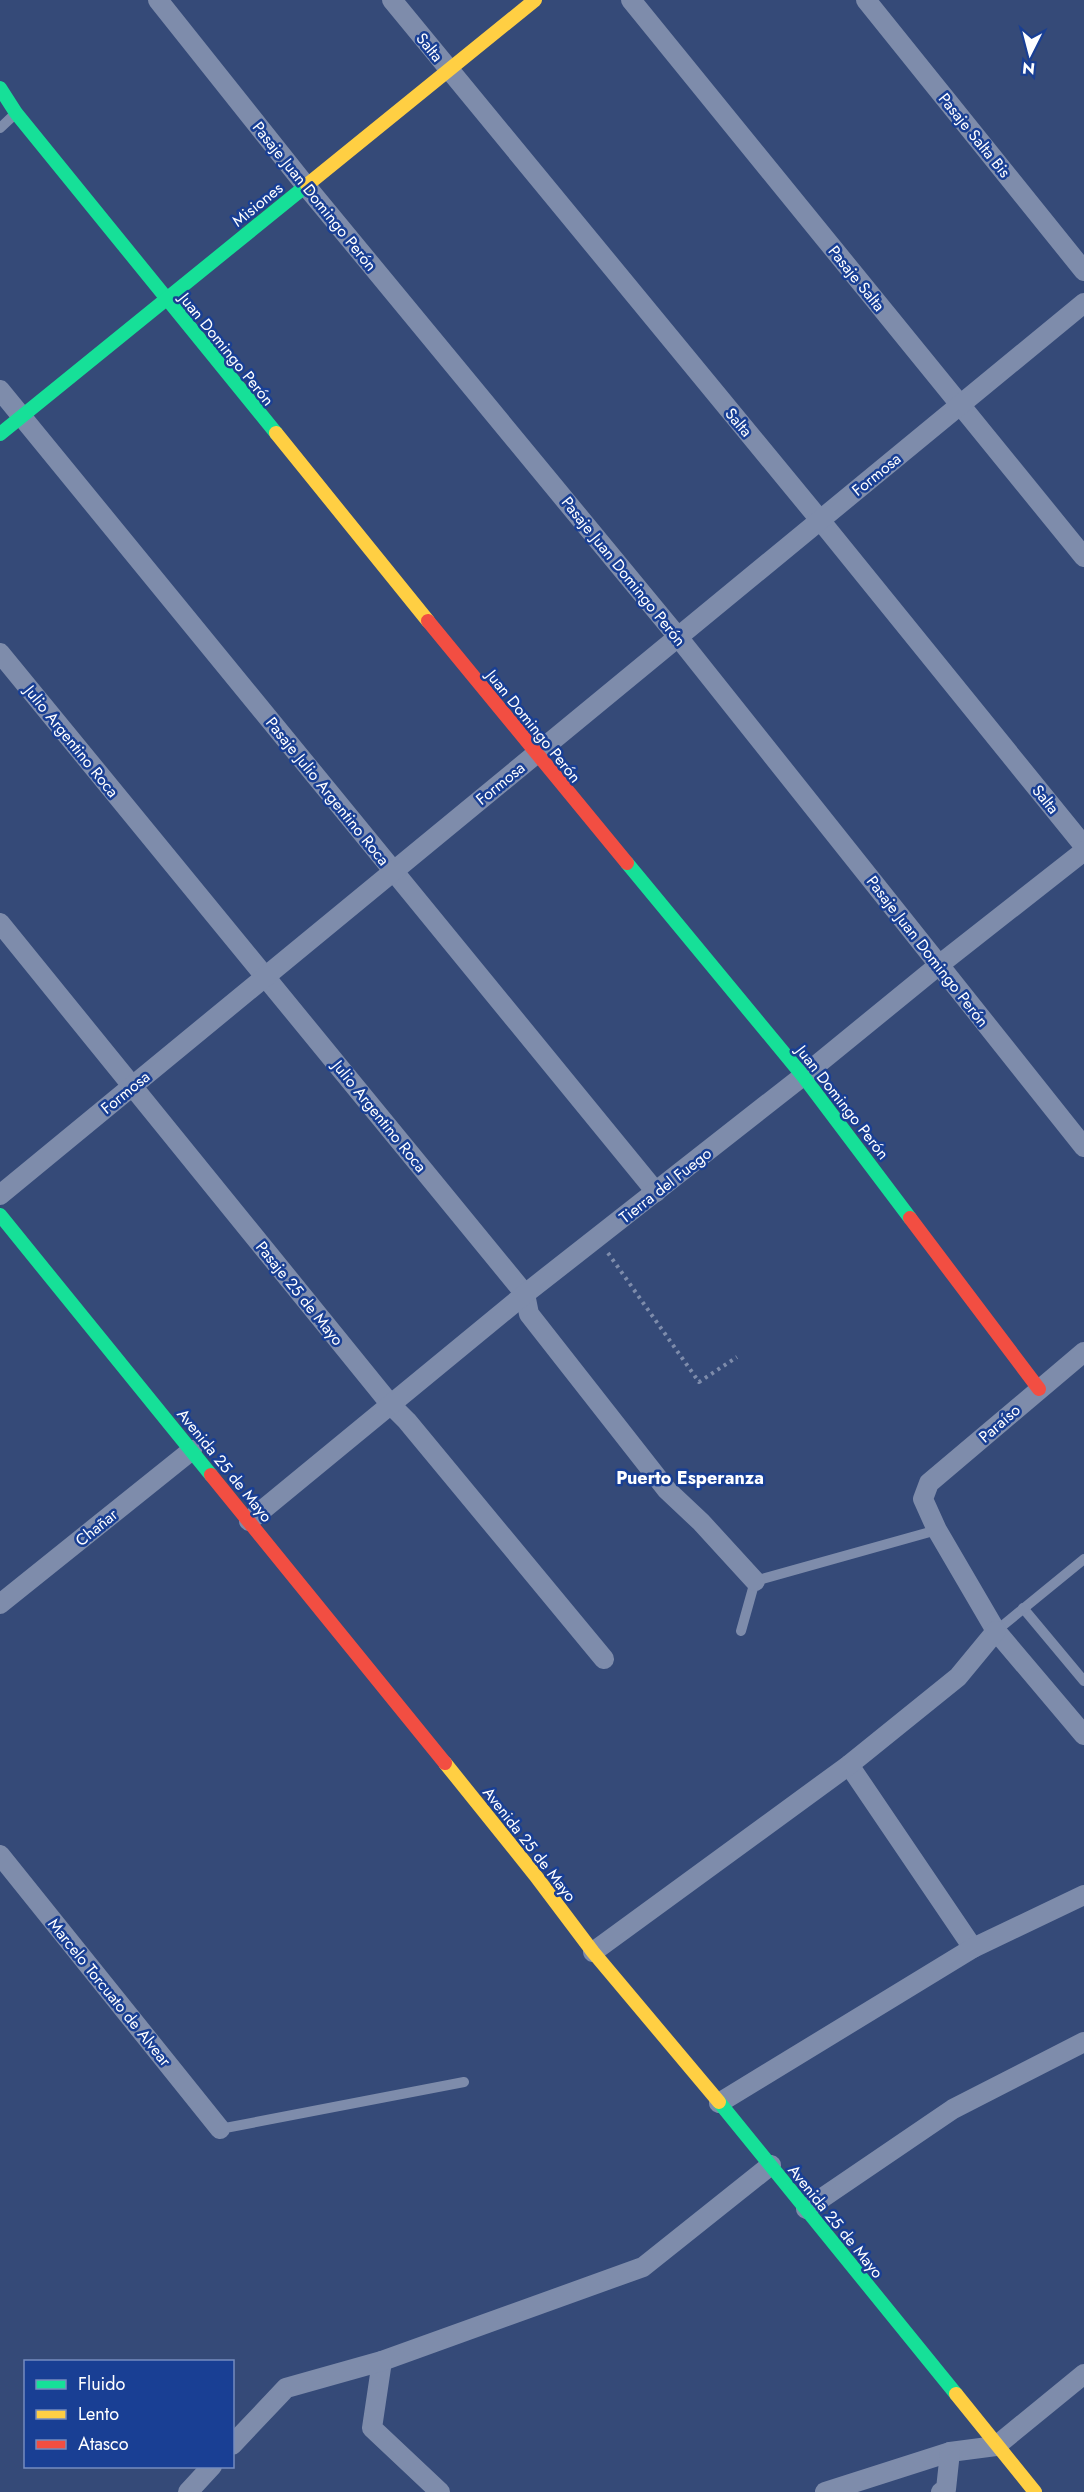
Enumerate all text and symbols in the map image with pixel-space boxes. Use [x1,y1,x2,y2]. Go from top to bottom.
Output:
north arrow [1000,24,1060,84]
street label: Salta [411,28,449,67]
text: N [1021,56,1036,81]
street label: Pasaje Salta Bis [933,88,1016,183]
street label: Pasaje Juan Domingo Perón [247,117,382,276]
street label: Misiones [227,177,288,232]
street label: Pasaje Salta [823,240,890,316]
street label: Juan Domingo Perón [173,286,279,411]
street label: Salta [720,403,758,442]
street label: Formosa [847,447,906,501]
street label: Pasaje Juan Domingo Perón [556,492,691,651]
street label: Juan Domingo Perón [480,663,586,788]
street label: Julio Argentino Roca [18,679,124,802]
street label: Pasaje Julio Argentino Roca [260,712,395,871]
street label: Formosa [471,756,530,810]
street label: Salta [1027,780,1065,819]
street label: Pasaje Juan Domingo Perón [861,871,994,1032]
street label: Juan Domingo Perón [789,1039,895,1164]
street label: Julio Argentino Roca [326,1054,432,1177]
street label: Formosa [96,1065,155,1119]
street label: Tierra del Fuego [614,1142,716,1229]
street label: Pasaje 25 de Mayo [250,1236,349,1351]
street label: Paraíso [973,1399,1025,1448]
street label: Avenida 25 de Mayo [172,1404,278,1527]
district label: Puerto Esperanza [616,1465,764,1491]
street label: Chañar [70,1503,123,1552]
street label: Avenida 25 de Mayo [477,1782,582,1907]
street label: Marcelo Torcuato de Alvear [43,1913,177,2072]
street label: Avenida 25 de Mayo [783,2160,889,2283]
legend [24,2360,234,2468]
text: Fluido [78,2371,126,2397]
text: Lento [78,2401,119,2427]
text: Atasco [78,2431,129,2457]

